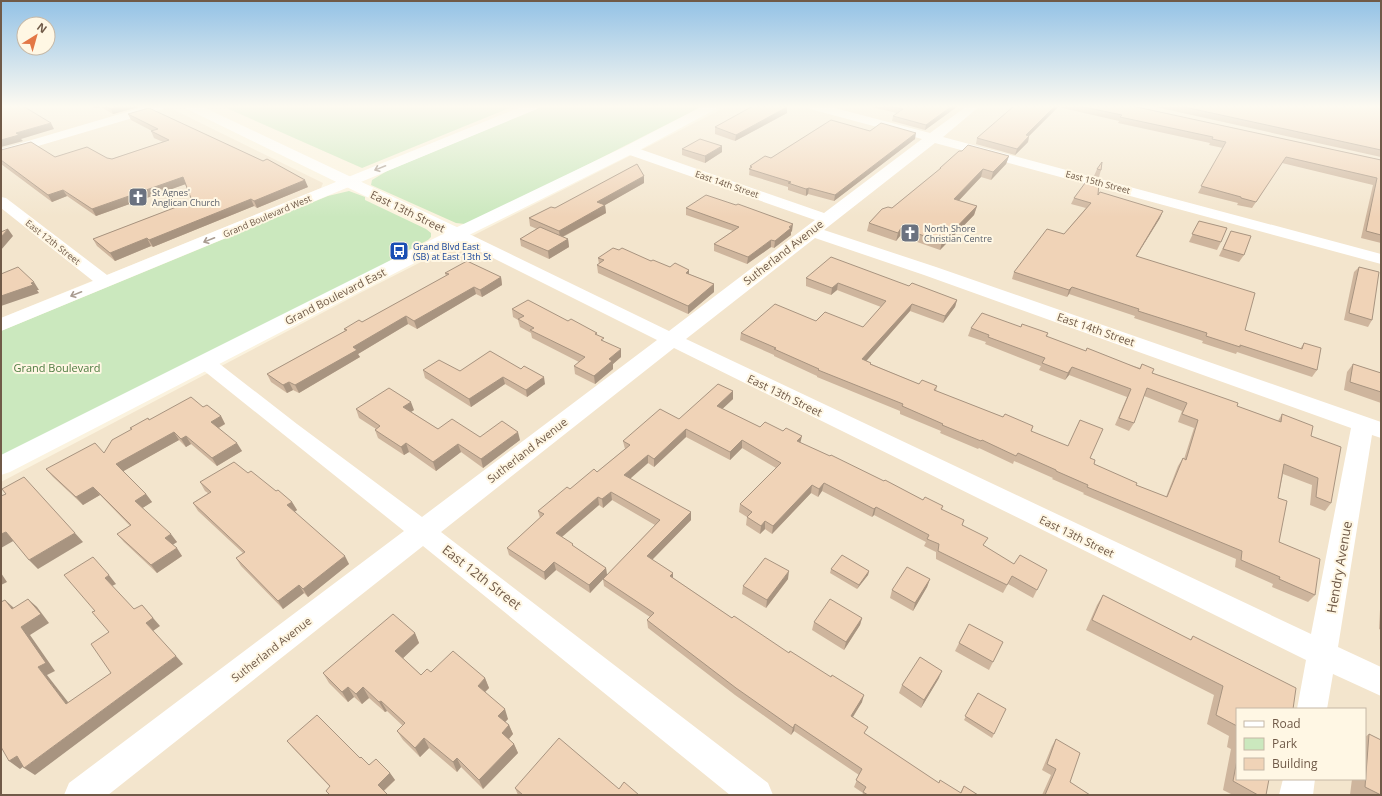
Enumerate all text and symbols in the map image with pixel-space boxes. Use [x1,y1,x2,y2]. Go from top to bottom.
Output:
north arrow [16,16,56,56]
text: N [34,19,50,36]
one-way arrow [375,165,387,172]
street label: East 14th Street [694,167,760,201]
street label: East 15th Street [1064,167,1132,197]
church icon: St Agnes' Anglican Church [127,186,149,208]
place label: St Agnes' Anglican Church [152,186,220,209]
street label: East 13th Street [368,186,448,236]
street label: Grand Boulevard West [221,192,313,240]
street label: East 12th Street [23,216,83,268]
street label: Sutherland Avenue [740,216,826,288]
church icon: North Shore Christian Centre [899,222,921,244]
place label: North Shore Christian Centre [924,222,992,245]
one-way arrow [203,237,215,244]
bus stop icon: Grand Blvd East (SB) at East 13th St [388,240,410,262]
place label: Grand Blvd East (SB) at East 13th St [413,240,491,263]
street label: Grand Boulevard East [282,264,388,328]
one-way arrow [70,291,82,299]
street label: East 14th Street [1055,309,1137,349]
park label: Grand Boulevard [13,360,101,375]
street label: East 13th Street [745,370,825,420]
street label: Sutherland Avenue [484,414,570,486]
street label: East 13th Street [1037,511,1117,561]
street label: Hendry Avenue [1322,520,1356,614]
street label: East 12th Street [439,540,526,614]
street label: Sutherland Avenue [228,613,314,685]
legend [1236,708,1366,780]
text: Road [1272,715,1301,732]
text: Park [1272,735,1298,752]
text: Building [1272,755,1318,772]

